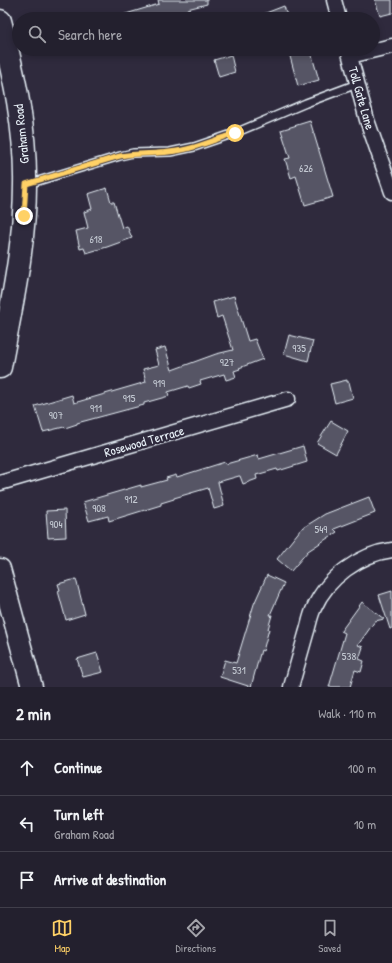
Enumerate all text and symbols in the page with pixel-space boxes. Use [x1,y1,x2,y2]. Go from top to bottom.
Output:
search box [12,12,380,56]
icon: search [26,23,48,45]
text: Search here [58,24,122,45]
street label: Toll Gate Lane [344,64,380,132]
street label: Graham Road [9,103,33,165]
route start [226,124,244,142]
house number: 626 [299,161,314,175]
route end [15,207,33,225]
house number: 618 [89,232,103,246]
house number: 935 [292,341,306,355]
house number: 927 [220,355,234,369]
house number: 919 [153,376,165,390]
house number: 915 [123,391,136,405]
house number: 911 [90,401,102,415]
house number: 907 [49,408,63,422]
street label: Rosewood Terrace [102,421,186,461]
house number: 912 [124,492,138,506]
house number: 908 [92,501,106,515]
house number: 904 [49,517,63,531]
house number: 549 [315,522,327,536]
house number: 538 [342,649,356,663]
house number: 531 [232,663,246,677]
text: 2 min [16,702,51,725]
text: Walk · 110 m [318,704,376,722]
icon: ahead [16,757,38,779]
text: Continue [54,757,102,778]
text: 100 m [348,759,376,777]
text: Turn left [54,804,104,825]
icon: left [16,813,38,835]
text: 10 m [354,815,376,833]
text: Graham Road [54,825,114,843]
icon: arrive [16,869,38,891]
text: Arrive at destination [54,869,166,890]
tab: Map [51,917,73,955]
tab: Directions [176,917,216,955]
tab: Saved [318,917,341,955]

